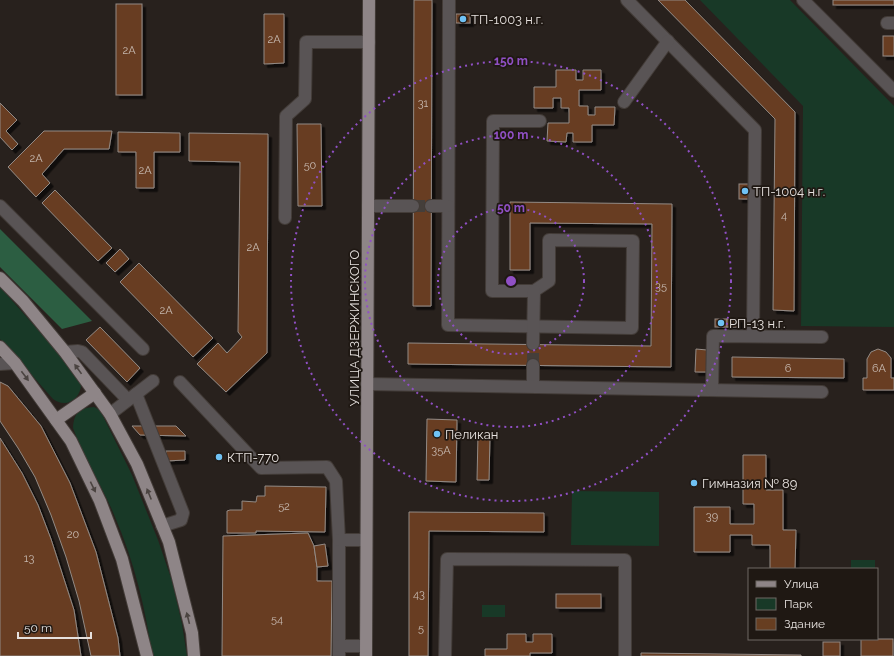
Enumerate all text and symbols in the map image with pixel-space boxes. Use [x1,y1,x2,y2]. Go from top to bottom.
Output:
place label: ТП-1003 н.г. [471,12,543,27]
marker: ТП-1003 н.г. [458,14,468,24]
house number: 2А [267,33,281,46]
house number: 2А [122,44,136,57]
text: 150 m [494,54,528,68]
house number: 31 [418,97,429,110]
text: 100 m [494,128,528,142]
house number: 2А [29,152,43,165]
house number: 50 [304,159,317,172]
house number: 2А [138,164,152,177]
place label: ТП-1004 н.г. [753,184,825,199]
marker: ТП-1004 н.г. [740,186,750,196]
text: 50 m [497,201,525,215]
house number: 4 [781,209,787,222]
house number: 2А [246,241,260,254]
street label: УЛИЦА ДЗЕРЖИНСКОГО [347,250,362,406]
centre of rings [504,274,518,288]
house number: 35 [655,280,667,293]
house number: 2А [159,304,173,317]
place label: РП-13 н.г. [729,316,785,331]
marker: РП-13 н.г. [716,318,726,328]
house number: 6 [785,362,792,375]
house number: 6А [872,362,887,375]
one-way arrow [74,364,82,375]
one-way arrow [21,371,30,382]
place label: Пеликан [445,427,498,442]
marker: Пеликан [432,429,442,439]
house number: 35А [431,444,451,457]
place label: КТП-770 [227,450,279,465]
marker: КТП-770 [214,452,224,462]
place label: Гимназия № 89 [702,476,798,491]
marker: Гимназия № 89 [689,478,699,488]
one-way arrow [90,481,96,493]
one-way arrow [146,488,152,499]
house number: 52 [278,500,290,513]
house number: 39 [706,510,718,523]
house number: 20 [67,528,79,541]
house number: 13 [24,552,34,565]
legend [748,568,878,640]
text: Улица [784,577,819,591]
house number: 43 [413,588,425,601]
text: Парк [784,597,813,611]
one-way arrow [185,611,191,623]
house number: 54 [271,613,283,626]
scale bar [18,614,91,640]
text: Здание [784,617,825,631]
text: 50 m [24,621,52,635]
house number: 5 [418,622,424,635]

